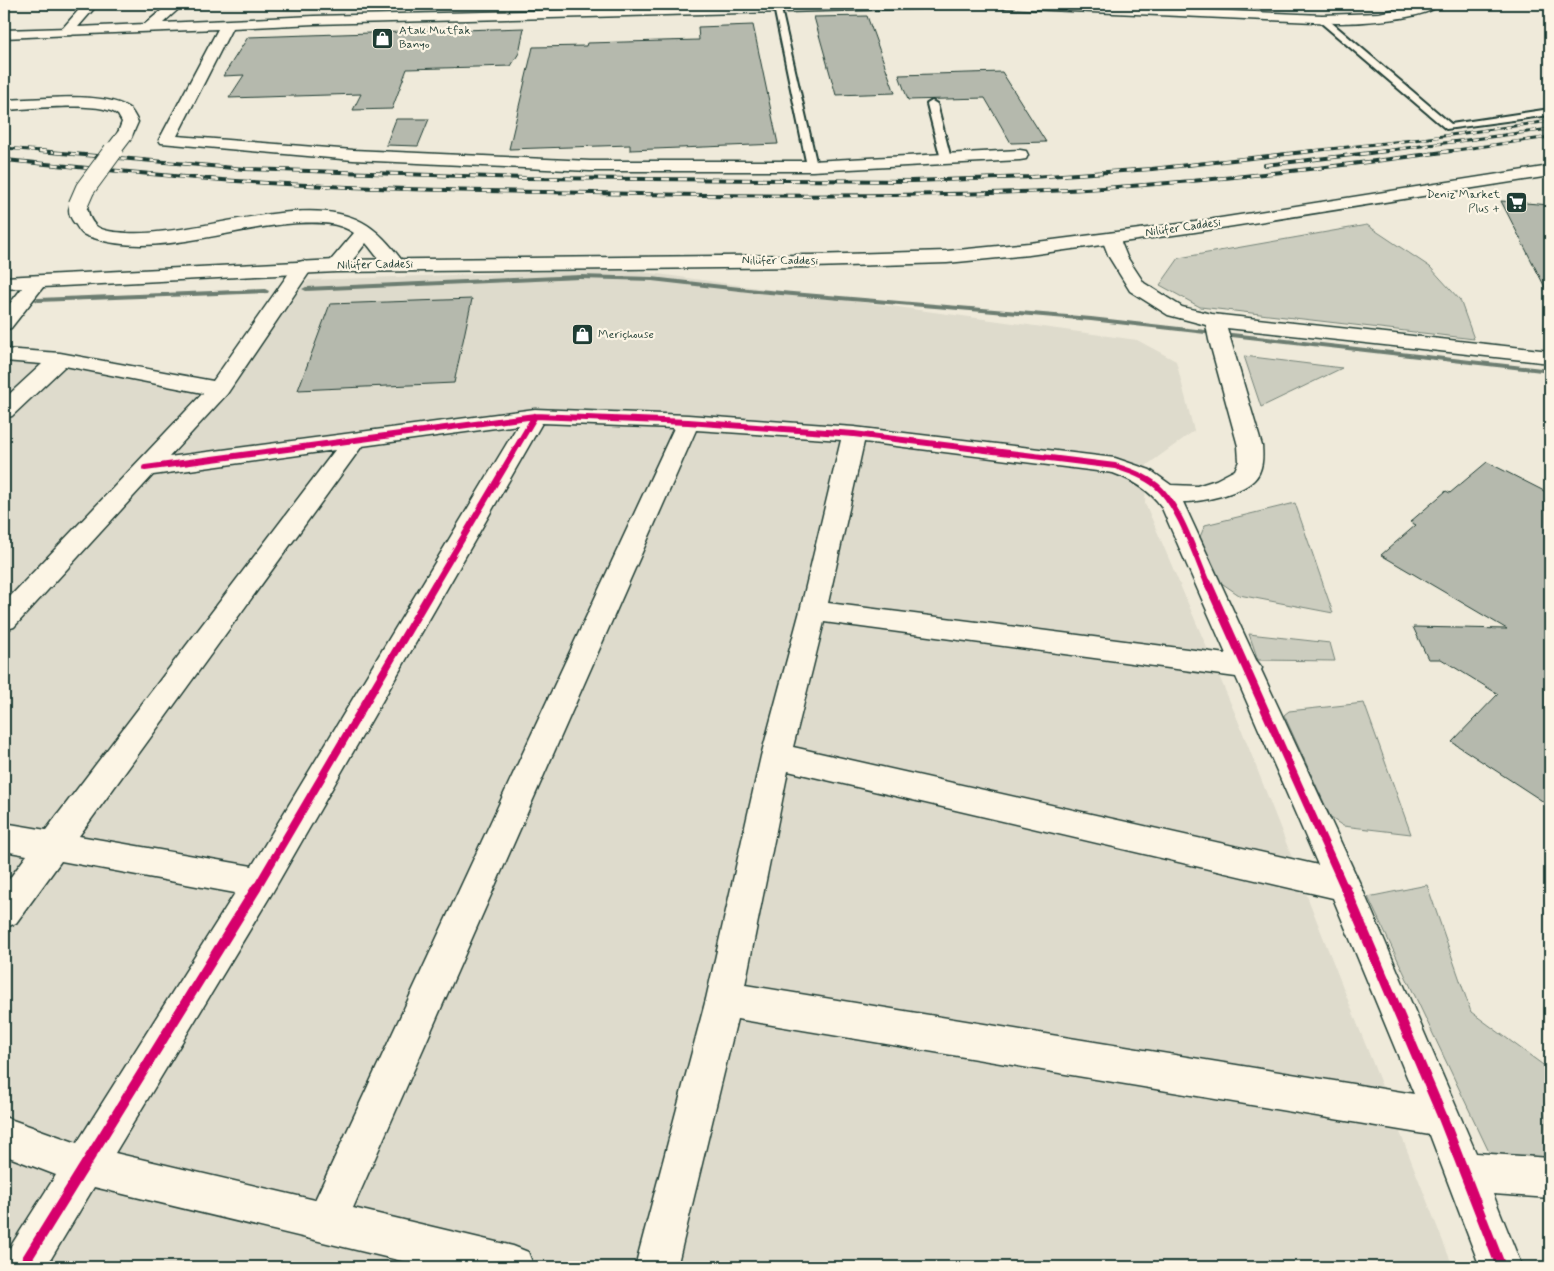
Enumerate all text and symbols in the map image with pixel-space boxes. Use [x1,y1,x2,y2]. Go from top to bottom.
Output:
place label: Atak Mutfak Banyo [399,23,470,53]
shop icon: Atak Mutfak Banyo [371,26,395,50]
place label: Deniz Market Plus + [1426,187,1500,217]
supermarket icon: Deniz Market Plus + [1504,190,1528,214]
street label: Nilüfer Caddesi [1144,215,1222,241]
street label: Nilüfer Caddesi [742,253,818,269]
street label: Nilüfer Caddesi [337,256,414,274]
shop icon: Meriçhouse [570,323,594,347]
place label: Meriçhouse [598,327,654,343]

